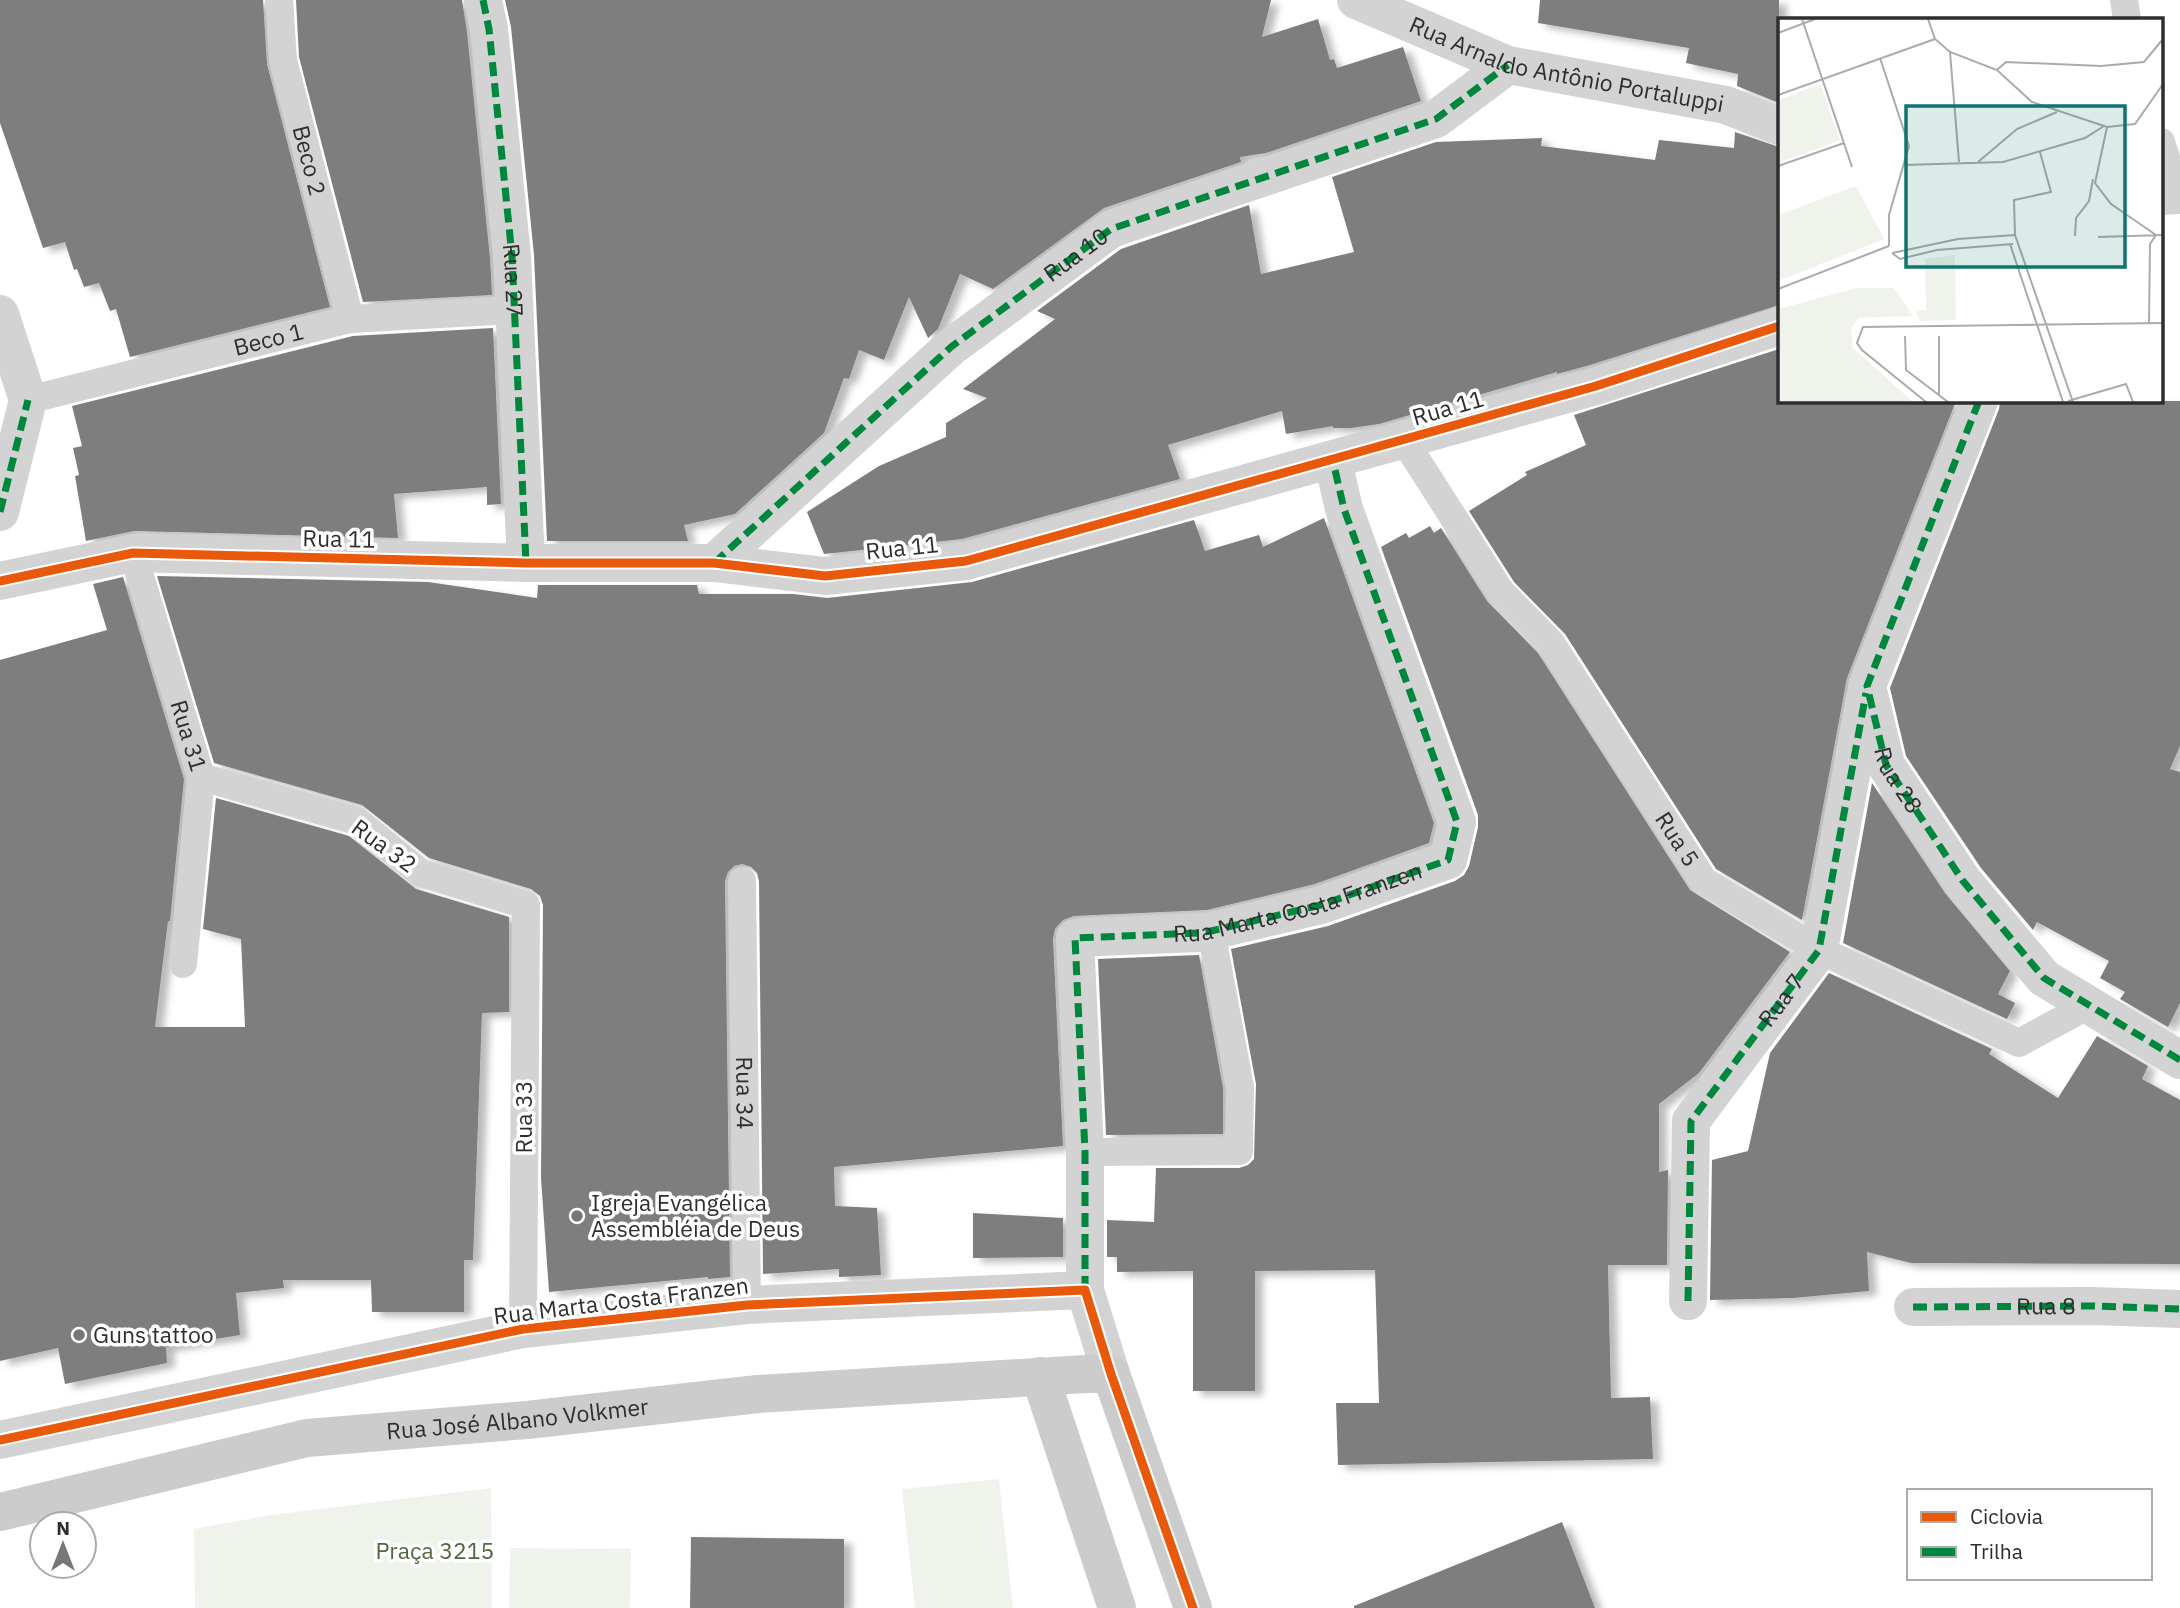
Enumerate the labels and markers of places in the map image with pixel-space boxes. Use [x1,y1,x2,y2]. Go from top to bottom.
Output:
place label: Igreja Evangélica Assembléia de Deus [591,1187,800,1243]
marker: Igreja Evangélica Assembléia de Deus [569,1208,585,1224]
place label: Guns tattoo [93,1319,214,1349]
marker: Guns tattoo [71,1327,87,1343]

